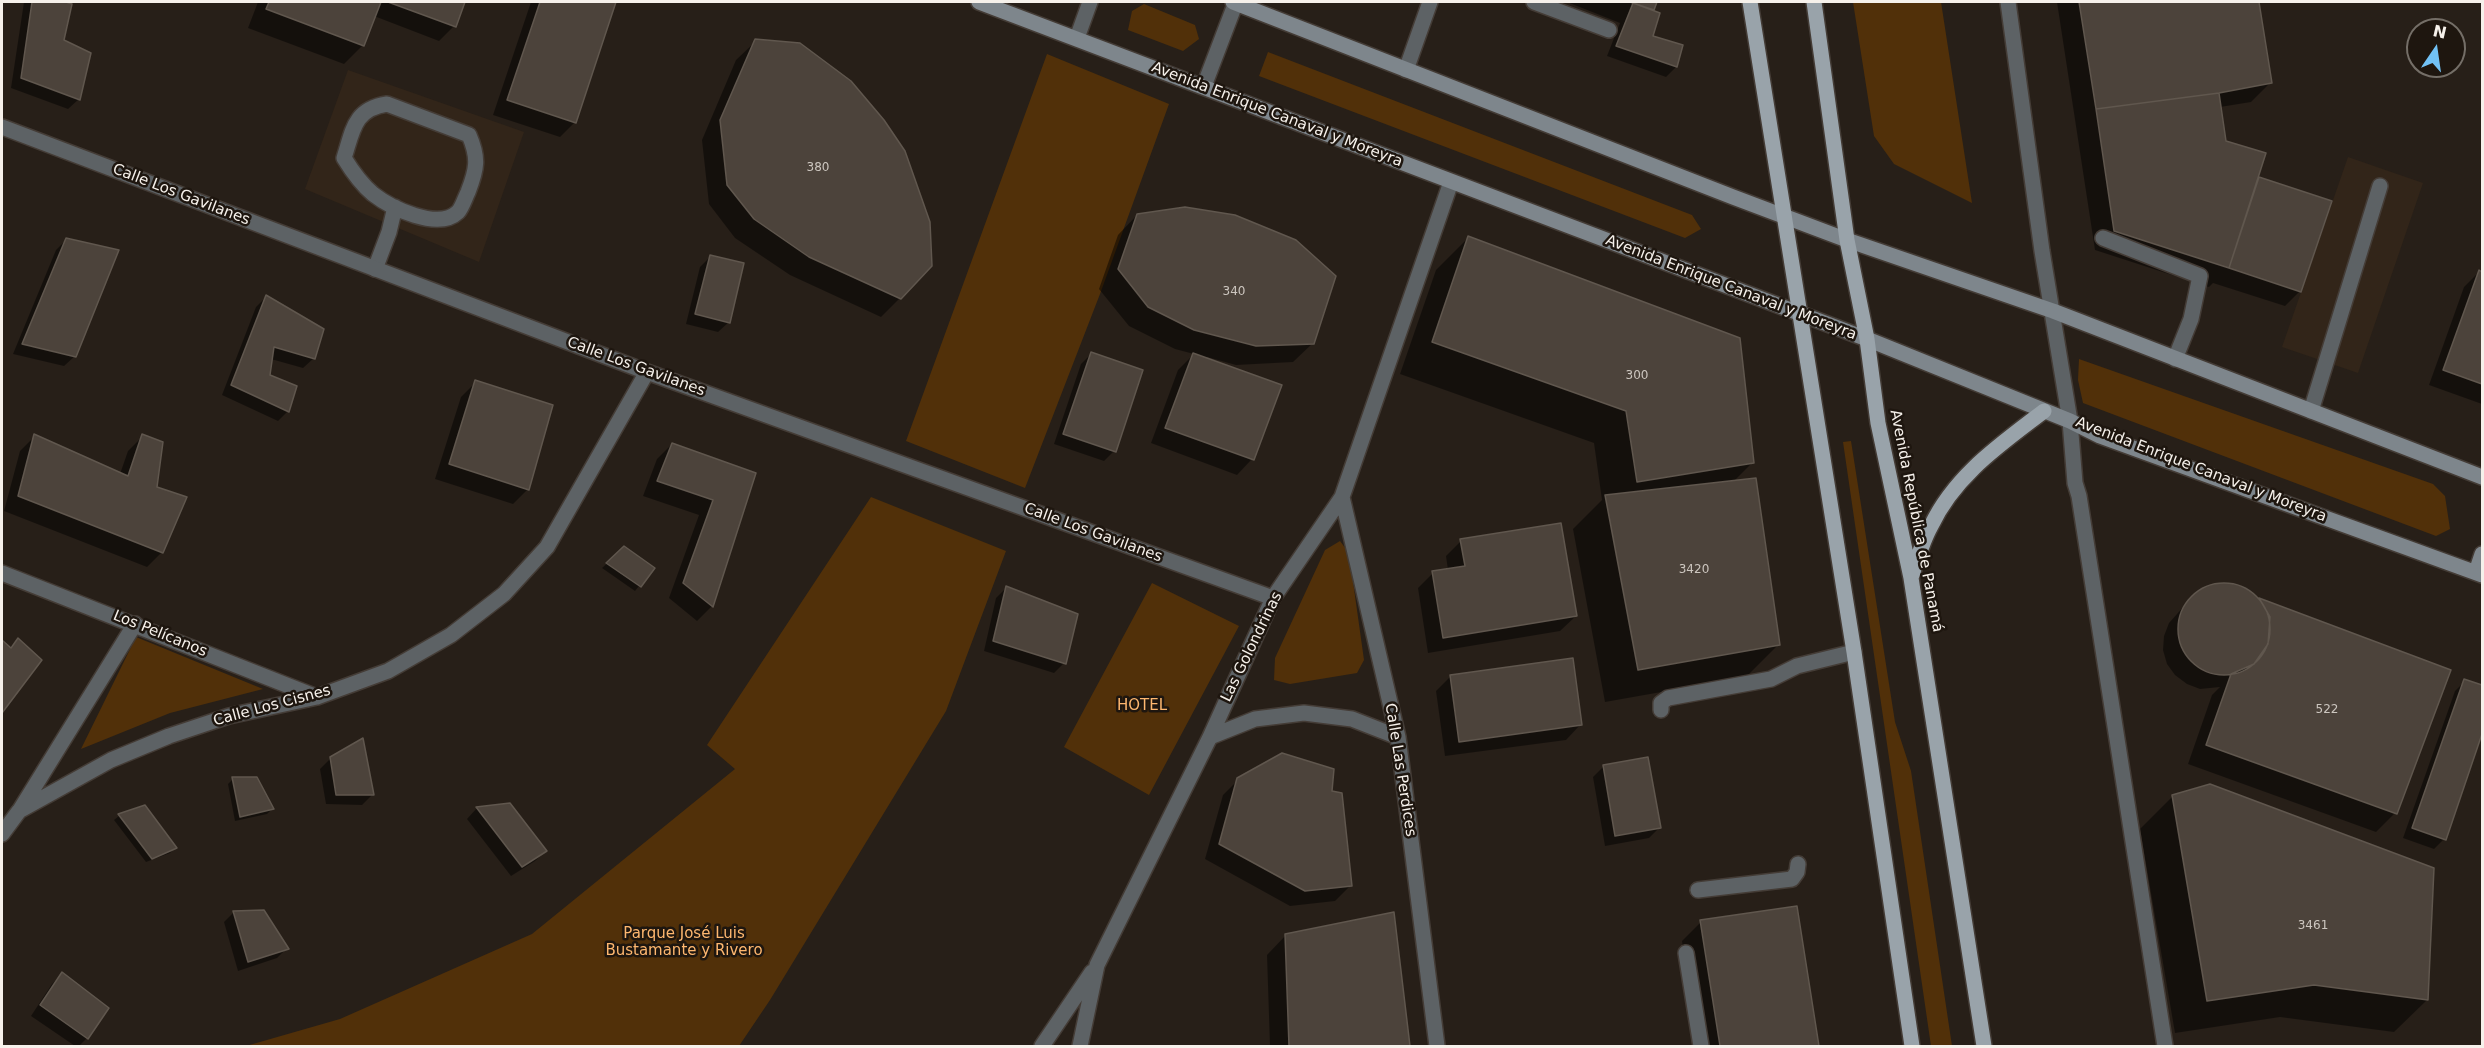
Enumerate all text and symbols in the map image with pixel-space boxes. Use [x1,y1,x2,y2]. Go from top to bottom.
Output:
north arrow [2406,18,2466,78]
text: N [2431,21,2448,43]
street label: Avenida Enrique Canaval y Moreyra [1149,59,1405,171]
street label: Calle Los Gavilanes [110,161,252,229]
house number: 380 [807,161,829,175]
street label: Avenida Enrique Canaval y Moreyra [1603,232,1859,344]
house number: 340 [1223,285,1245,299]
street label: Calle Los Gavilanes [565,334,707,400]
house number: 300 [1626,369,1648,383]
street label: Avenida República de Panamá [1886,408,1946,634]
street label: Avenida Enrique Canaval y Moreyra [2073,414,2329,526]
street label: Calle Los Gavilanes [1022,500,1164,566]
house number: 3420 [1679,563,1709,577]
street label: Las Golondrinas [1218,589,1286,705]
street label: Los Pelícanos [110,607,210,661]
street label: Calle Los Cisnes [211,682,333,730]
park label: HOTEL [1117,697,1167,715]
street label: Calle Las Perdices [1381,702,1419,838]
house number: 522 [2316,703,2338,717]
house number: 3461 [2298,919,2328,933]
park label: Parque José Luis Bustamante y Rivero [605,925,763,960]

